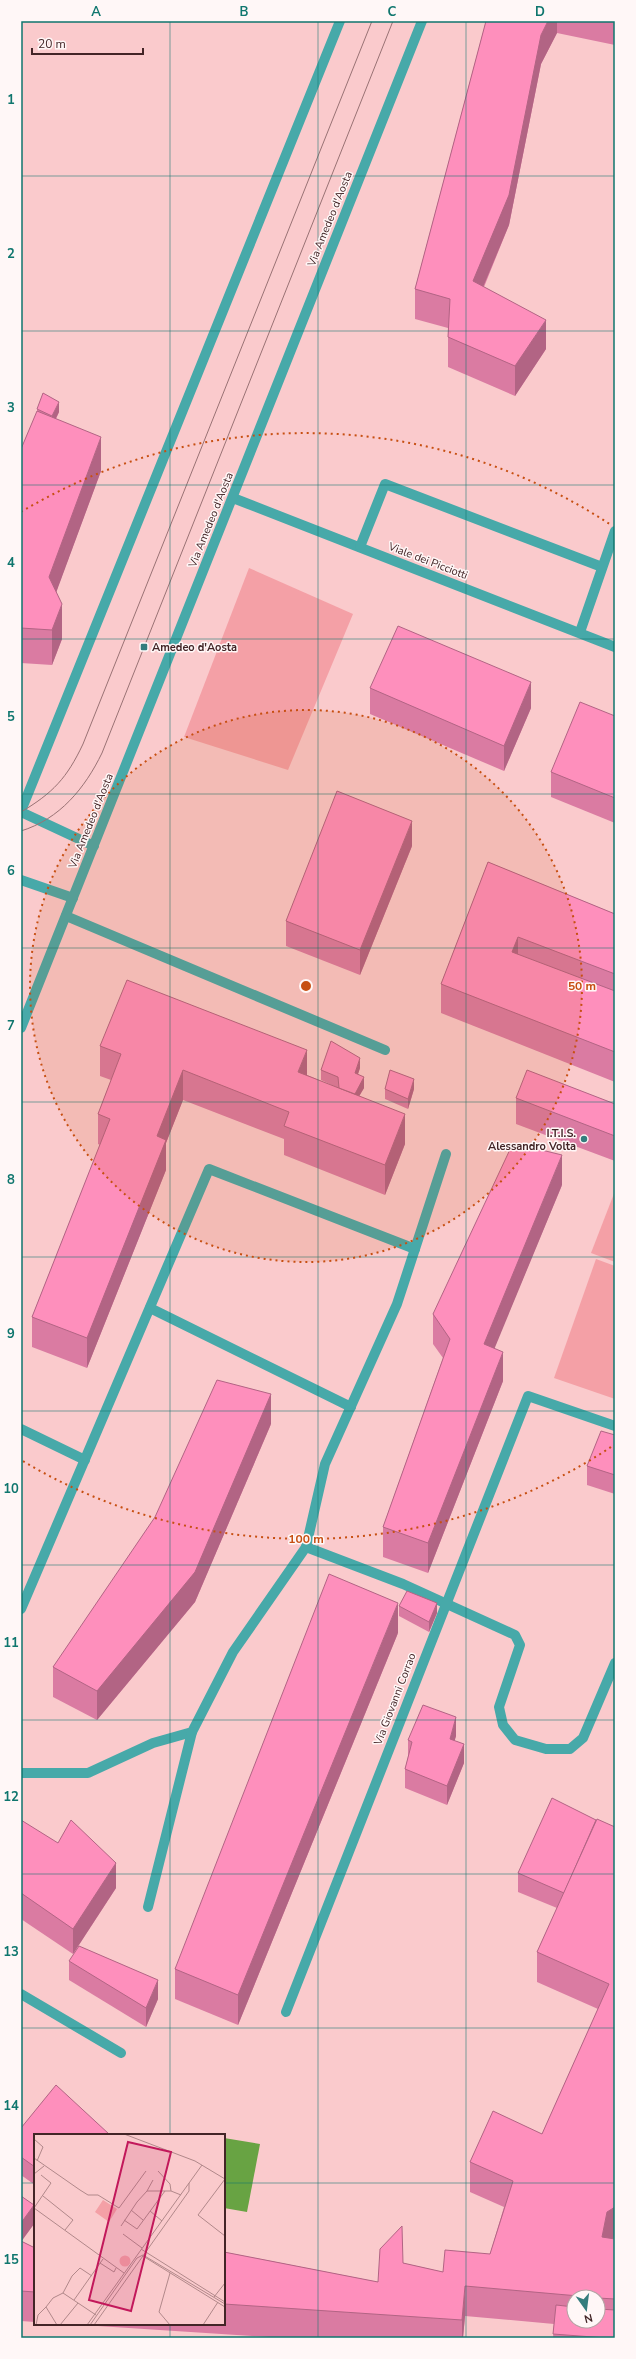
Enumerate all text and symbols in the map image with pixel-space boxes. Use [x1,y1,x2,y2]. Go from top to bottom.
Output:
text: A [91,3,101,21]
text: B [240,3,249,21]
text: C [388,3,397,21]
text: D [535,3,545,21]
scale bar [32,30,143,56]
text: 20 m [38,36,66,52]
text: 1 [7,91,15,109]
street label: Via Amedeo d'Aosta [304,169,356,270]
text: 2 [7,245,15,263]
text: 3 [7,399,15,417]
street label: Via Amedeo d'Aosta [185,470,237,571]
street label: Viale dei Picciotti [385,539,470,583]
text: 4 [7,554,15,572]
place label: Amedeo d'Aosta [152,640,237,655]
marker: Amedeo d'Aosta [139,642,149,652]
text: 5 [7,708,15,726]
street label: Via Amedeo d'Aosta [65,771,117,872]
text: 6 [7,862,15,880]
text: 50 m [568,978,596,994]
centre of rings [299,979,313,993]
text: 7 [7,1017,15,1035]
place label: I.T.I.S. Alessandro Volta [488,1126,576,1154]
marker: I.T.I.S. Alessandro Volta [579,1134,589,1144]
text: 8 [7,1171,15,1189]
text: 9 [7,1325,15,1343]
text: 10 [3,1480,19,1498]
text: 100 m [288,1531,324,1547]
text: 11 [3,1634,19,1652]
street label: Via Giovanni Corrao [370,1651,419,1748]
text: 12 [3,1788,19,1806]
text: 13 [3,1943,19,1961]
text: 14 [3,2097,19,2115]
inset map [34,2134,225,2325]
text: 15 [3,2251,19,2269]
north arrow [566,2289,606,2329]
text: N [582,2310,594,2326]

